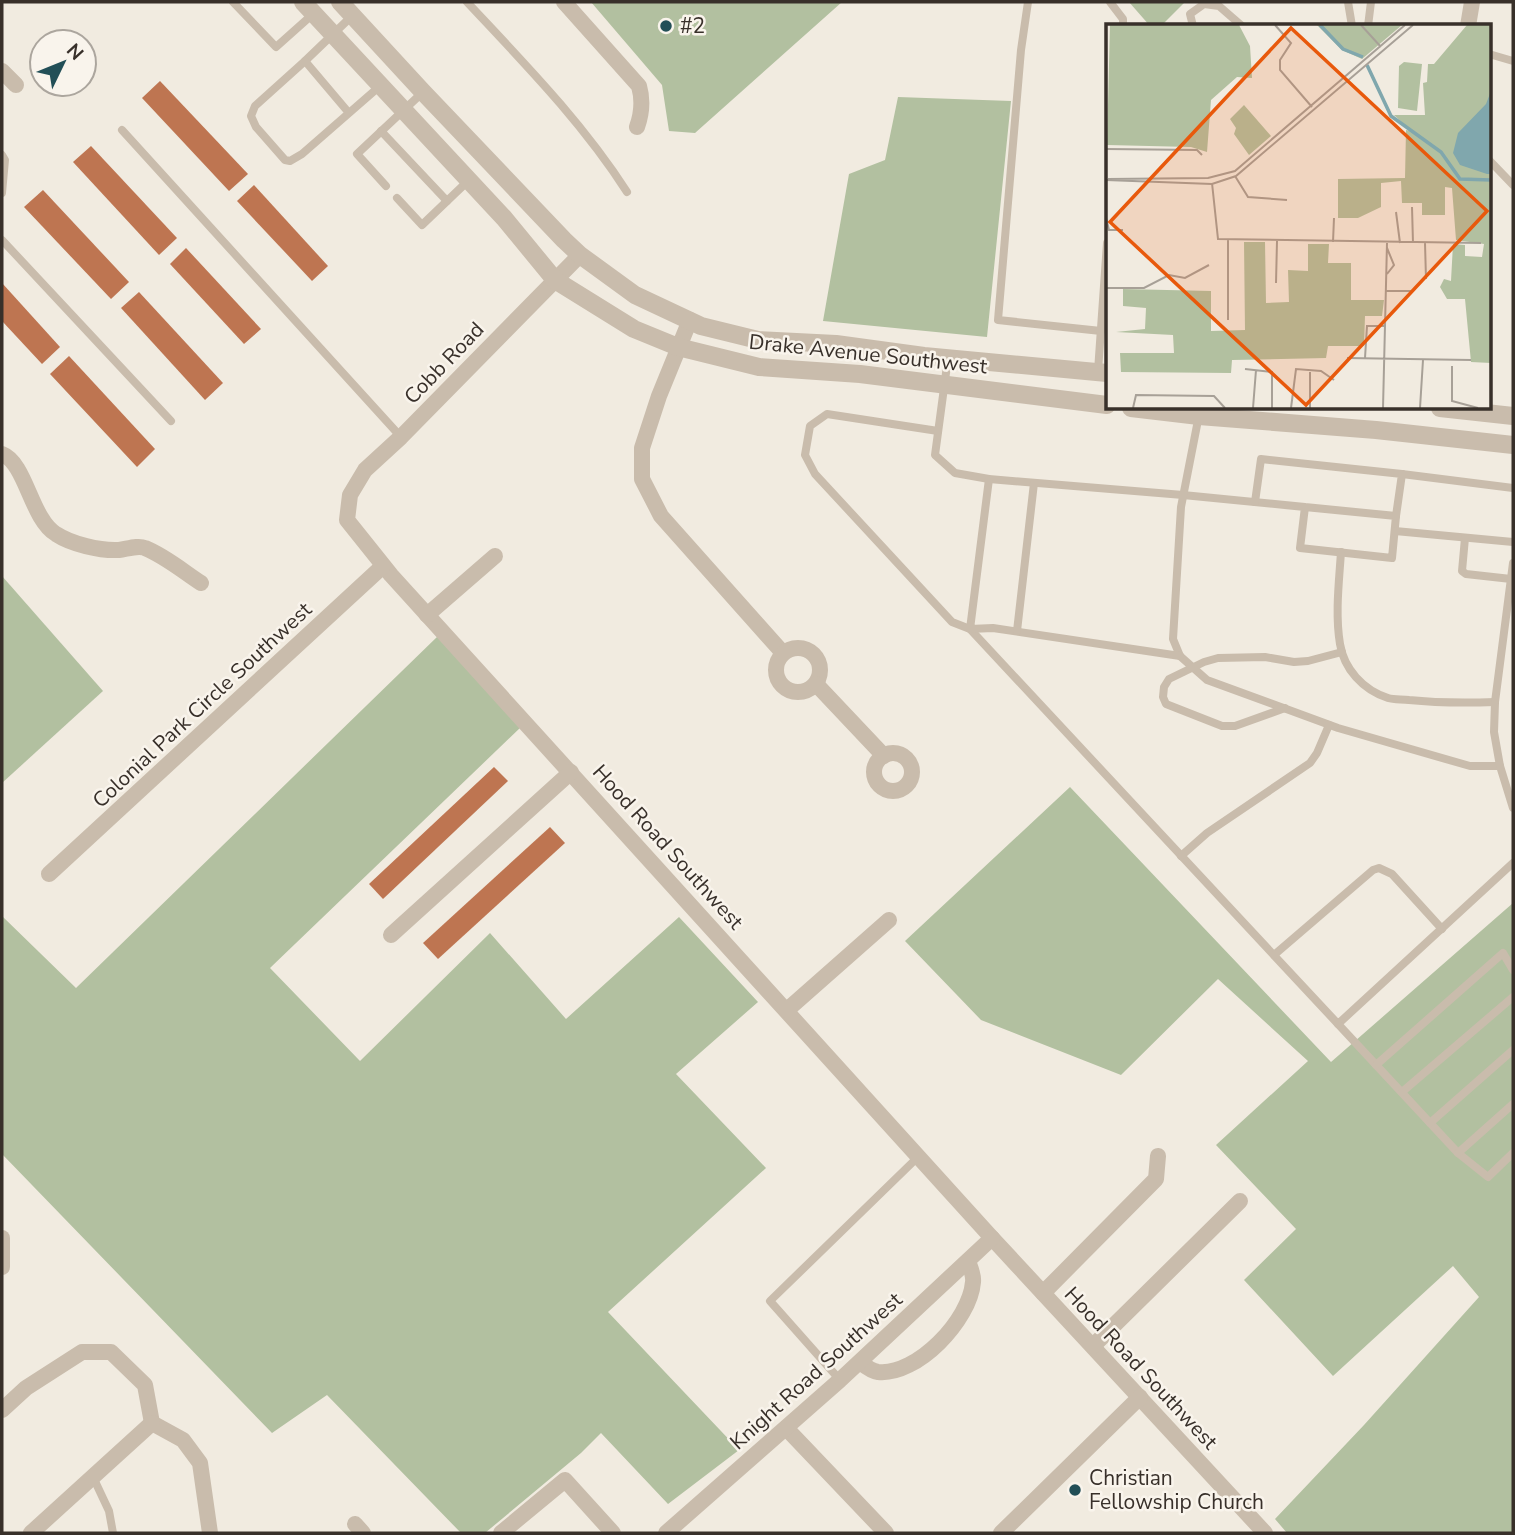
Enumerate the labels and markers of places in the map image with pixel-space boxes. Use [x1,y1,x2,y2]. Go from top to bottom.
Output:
place label: #2 [680,12,705,40]
marker: #2 [658,18,674,34]
place label: Christian Fellowship Church [1089,1464,1264,1516]
marker: Christian Fellowship Church [1067,1482,1083,1498]

